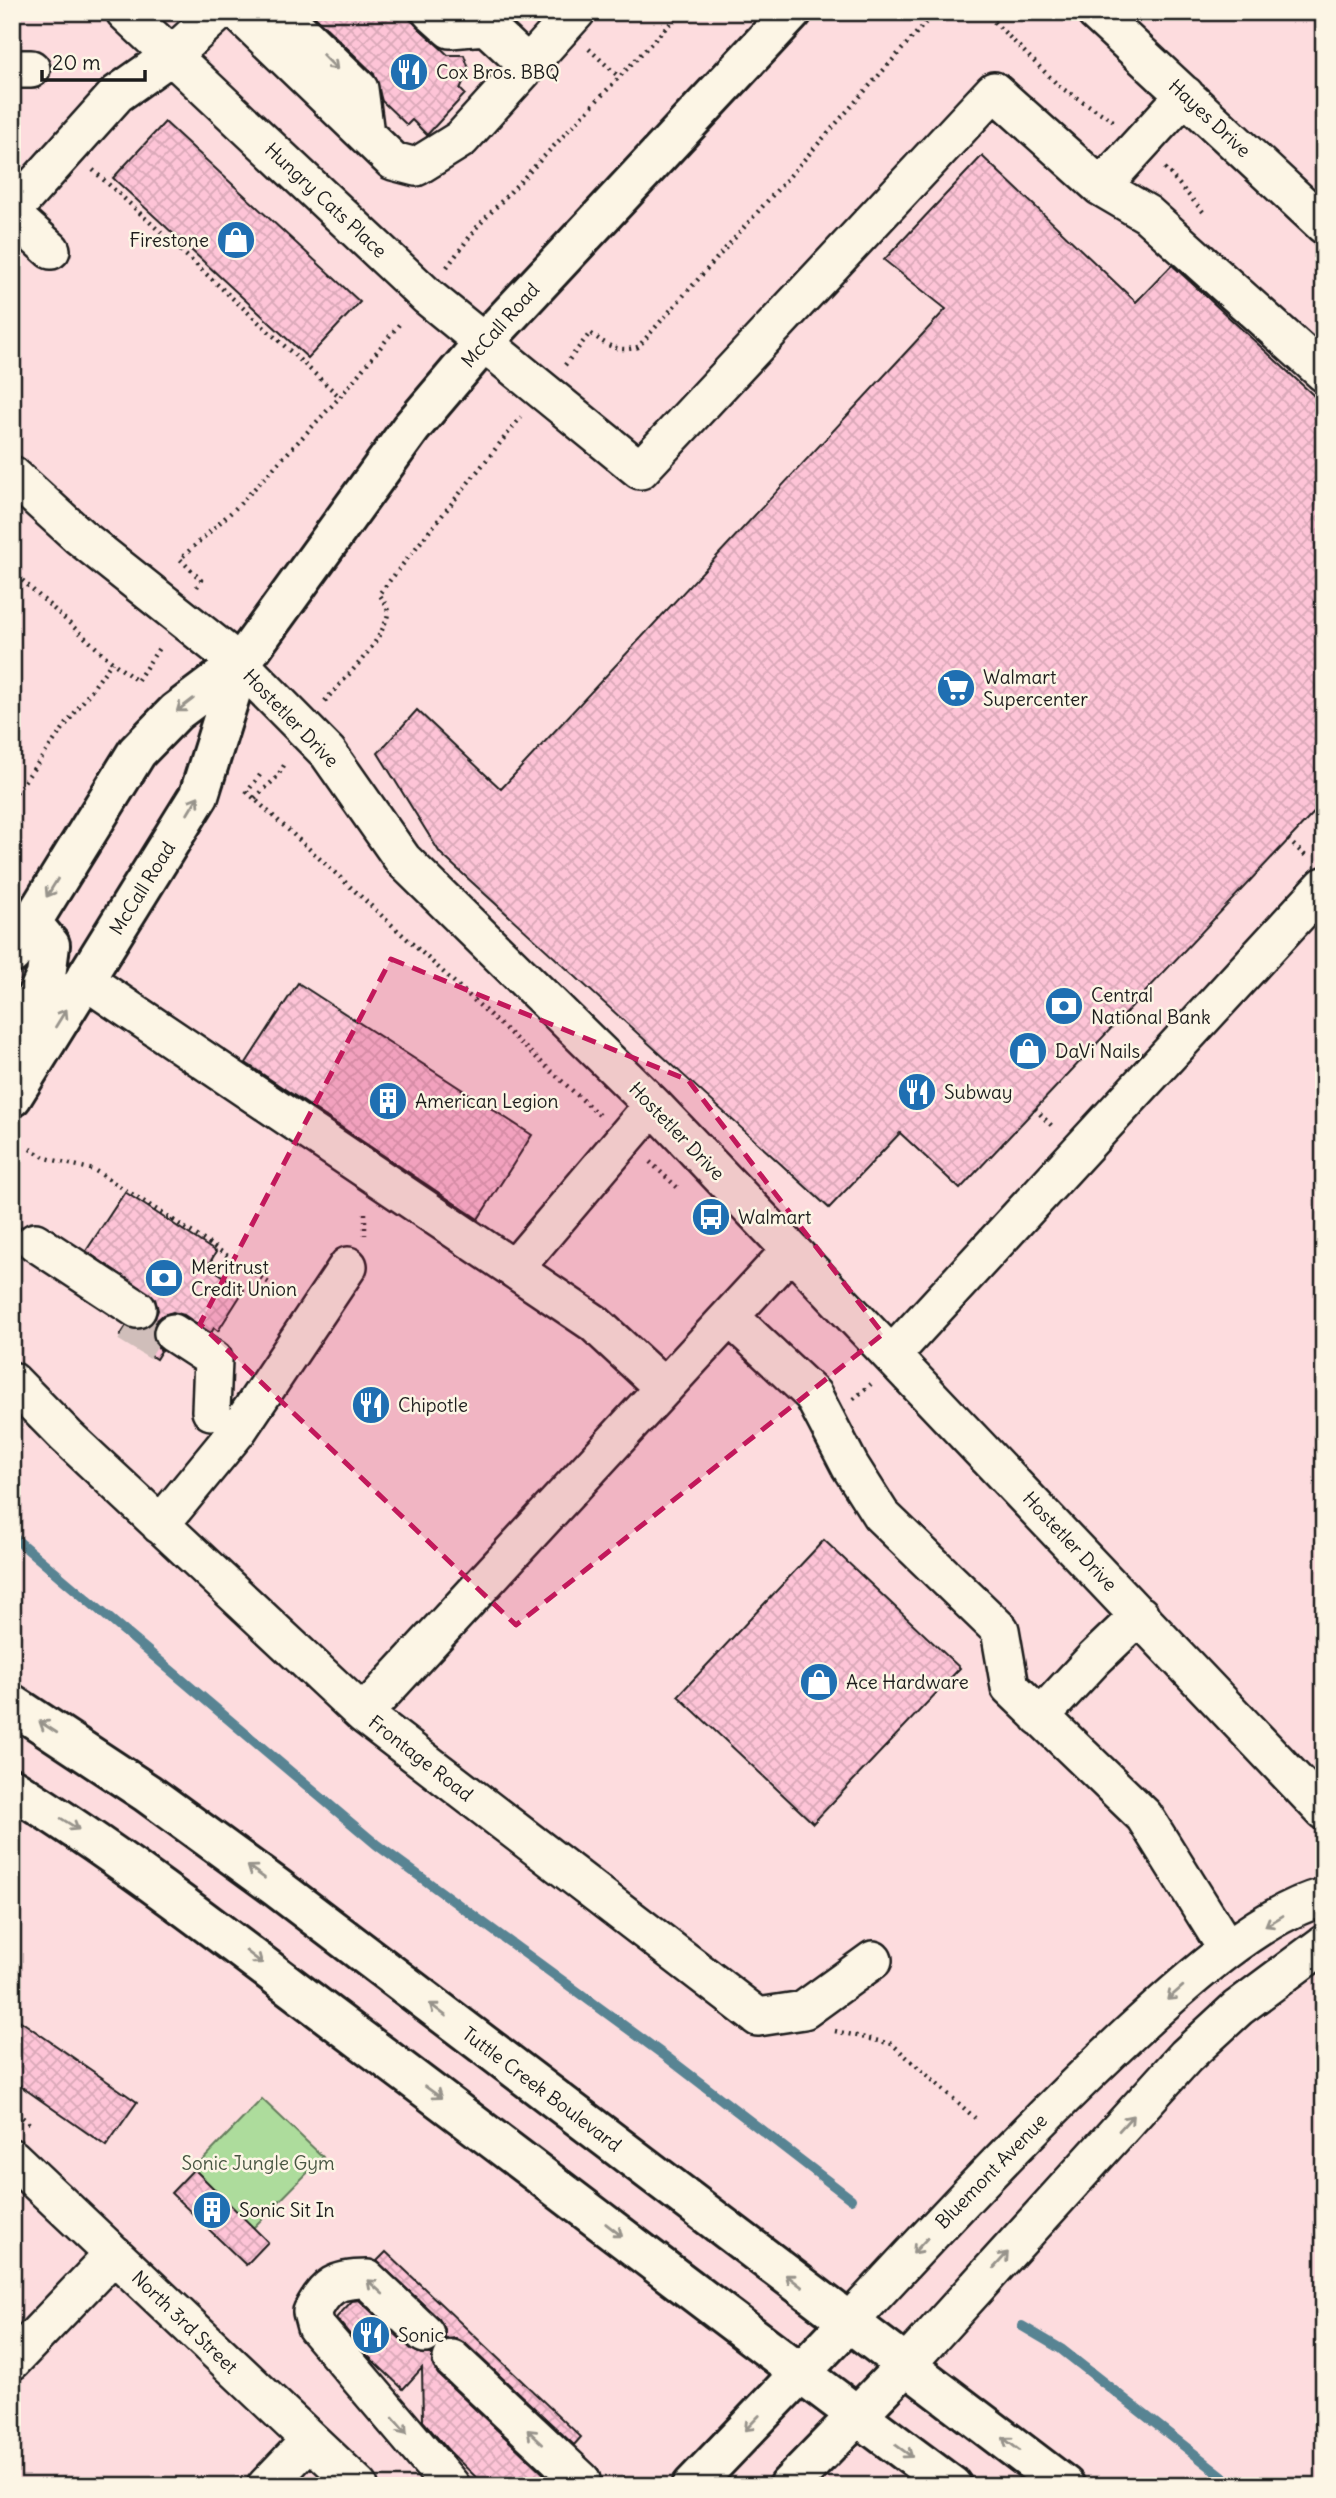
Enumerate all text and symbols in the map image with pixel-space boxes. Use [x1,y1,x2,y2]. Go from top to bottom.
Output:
scale bar [42,38,145,82]
text: 20 m [52,49,101,76]
restaurant icon: Cox Bros. BBQ [388,51,430,93]
one-way arrow [321,53,338,70]
place label: Cox Bros. BBQ [436,60,560,84]
street label: Hayes Drive [1164,74,1256,162]
street label: Hungry Cats Place [260,137,392,263]
shop icon: Firestone [215,219,257,261]
place label: Firestone [130,228,209,252]
street label: McCall Road [456,278,544,372]
street label: Hostetler Drive [238,664,344,772]
place label: Walmart Supercenter [983,665,1088,711]
supermarket icon: Walmart Supercenter [935,667,977,709]
one-way arrow [176,698,195,713]
one-way arrow [187,795,201,815]
street label: McCall Road [104,837,180,939]
one-way arrow [44,878,59,897]
place label: Central National Bank [1091,983,1211,1029]
bank icon: Central National Bank [1043,985,1085,1027]
one-way arrow [54,1009,68,1029]
shop icon: DaVi Nails [1007,1030,1049,1072]
place label: DaVi Nails [1055,1039,1140,1063]
restaurant icon: Subway [896,1071,938,1113]
street label: Hostetler Drive [624,1077,730,1185]
building icon: American Legion [367,1080,409,1122]
place label: Subway [944,1080,1013,1104]
place label: American Legion [415,1089,559,1113]
bus stop icon: Walmart [690,1196,732,1238]
place label: Walmart [738,1205,811,1229]
place label: Meritrust Credit Union [191,1255,297,1301]
bank icon: Meritrust Credit Union [143,1257,185,1299]
restaurant icon: Chipotle [350,1384,392,1426]
place label: Chipotle [398,1393,468,1417]
street label: Hostetler Drive [1018,1486,1122,1596]
shop icon: Ace Hardware [798,1661,840,1703]
place label: Ace Hardware [846,1670,969,1694]
street label: Frontage Road [364,1710,478,1806]
one-way arrow [39,1720,58,1735]
one-way arrow [60,1817,79,1832]
one-way arrow [247,1865,266,1880]
one-way arrow [1265,1914,1285,1928]
one-way arrow [245,1950,263,1965]
one-way arrow [1166,1985,1184,2001]
one-way arrow [429,2002,447,2017]
street label: Tuttle Creek Boulevard [458,2021,626,2157]
one-way arrow [423,2085,442,2100]
street label: Bluemont Avenue [930,2108,1052,2234]
one-way arrow [1118,2114,1134,2132]
park label: Sonic Jungle Gym [181,2151,335,2175]
building icon: Sonic Sit In [191,2189,233,2231]
place label: Sonic Sit In [239,2198,335,2222]
one-way arrow [604,2223,623,2238]
one-way arrow [911,2237,928,2254]
one-way arrow [993,2252,1010,2269]
street label: North 3rd Street [127,2265,243,2379]
one-way arrow [785,2274,804,2288]
one-way arrow [366,2279,384,2295]
restaurant icon: Sonic [350,2314,392,2356]
place label: Sonic [398,2323,444,2347]
one-way arrow [743,2414,760,2431]
one-way arrow [392,2416,408,2434]
one-way arrow [527,2429,544,2446]
one-way arrow [1002,2437,1020,2452]
one-way arrow [894,2443,913,2458]

